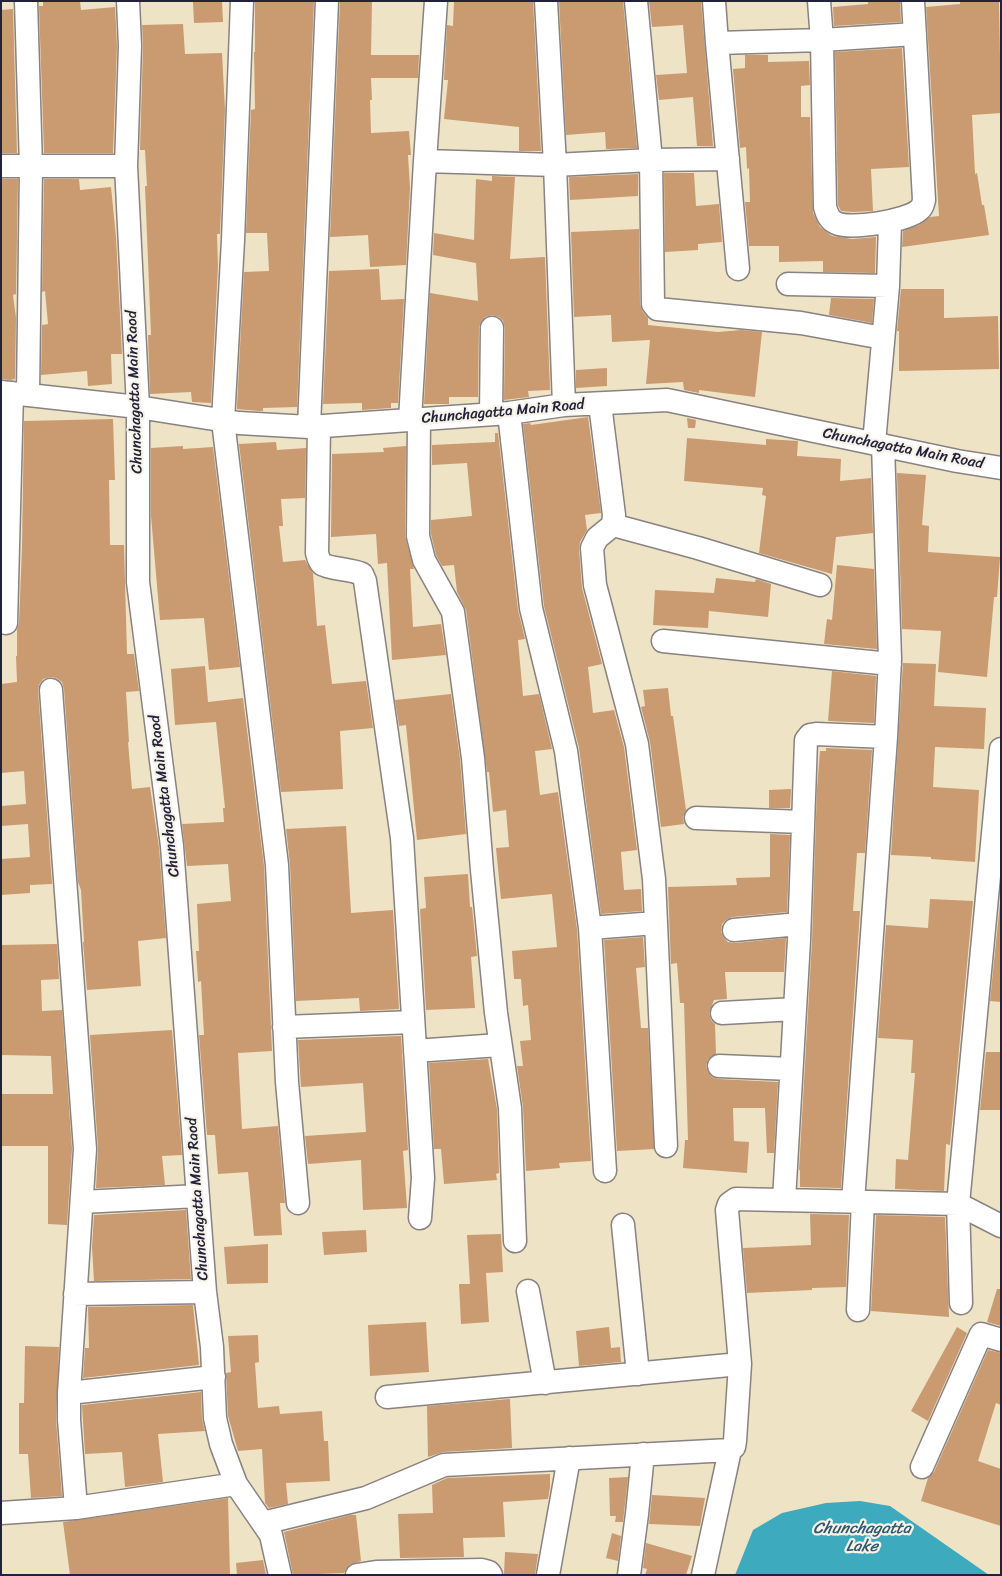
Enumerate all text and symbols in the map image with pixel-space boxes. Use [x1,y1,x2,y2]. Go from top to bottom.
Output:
street label: Chunchagatta Main Raod [123,310,147,474]
street label: Chunchagatta Main Road [421,396,585,428]
street label: Chunchagatta Main Road [821,425,985,473]
street label: Chunchagatta Main Raod [146,714,184,878]
street label: Chunchagatta Main Raod [183,1117,213,1281]
water label: Chunchagatta Lake [813,1519,911,1557]

